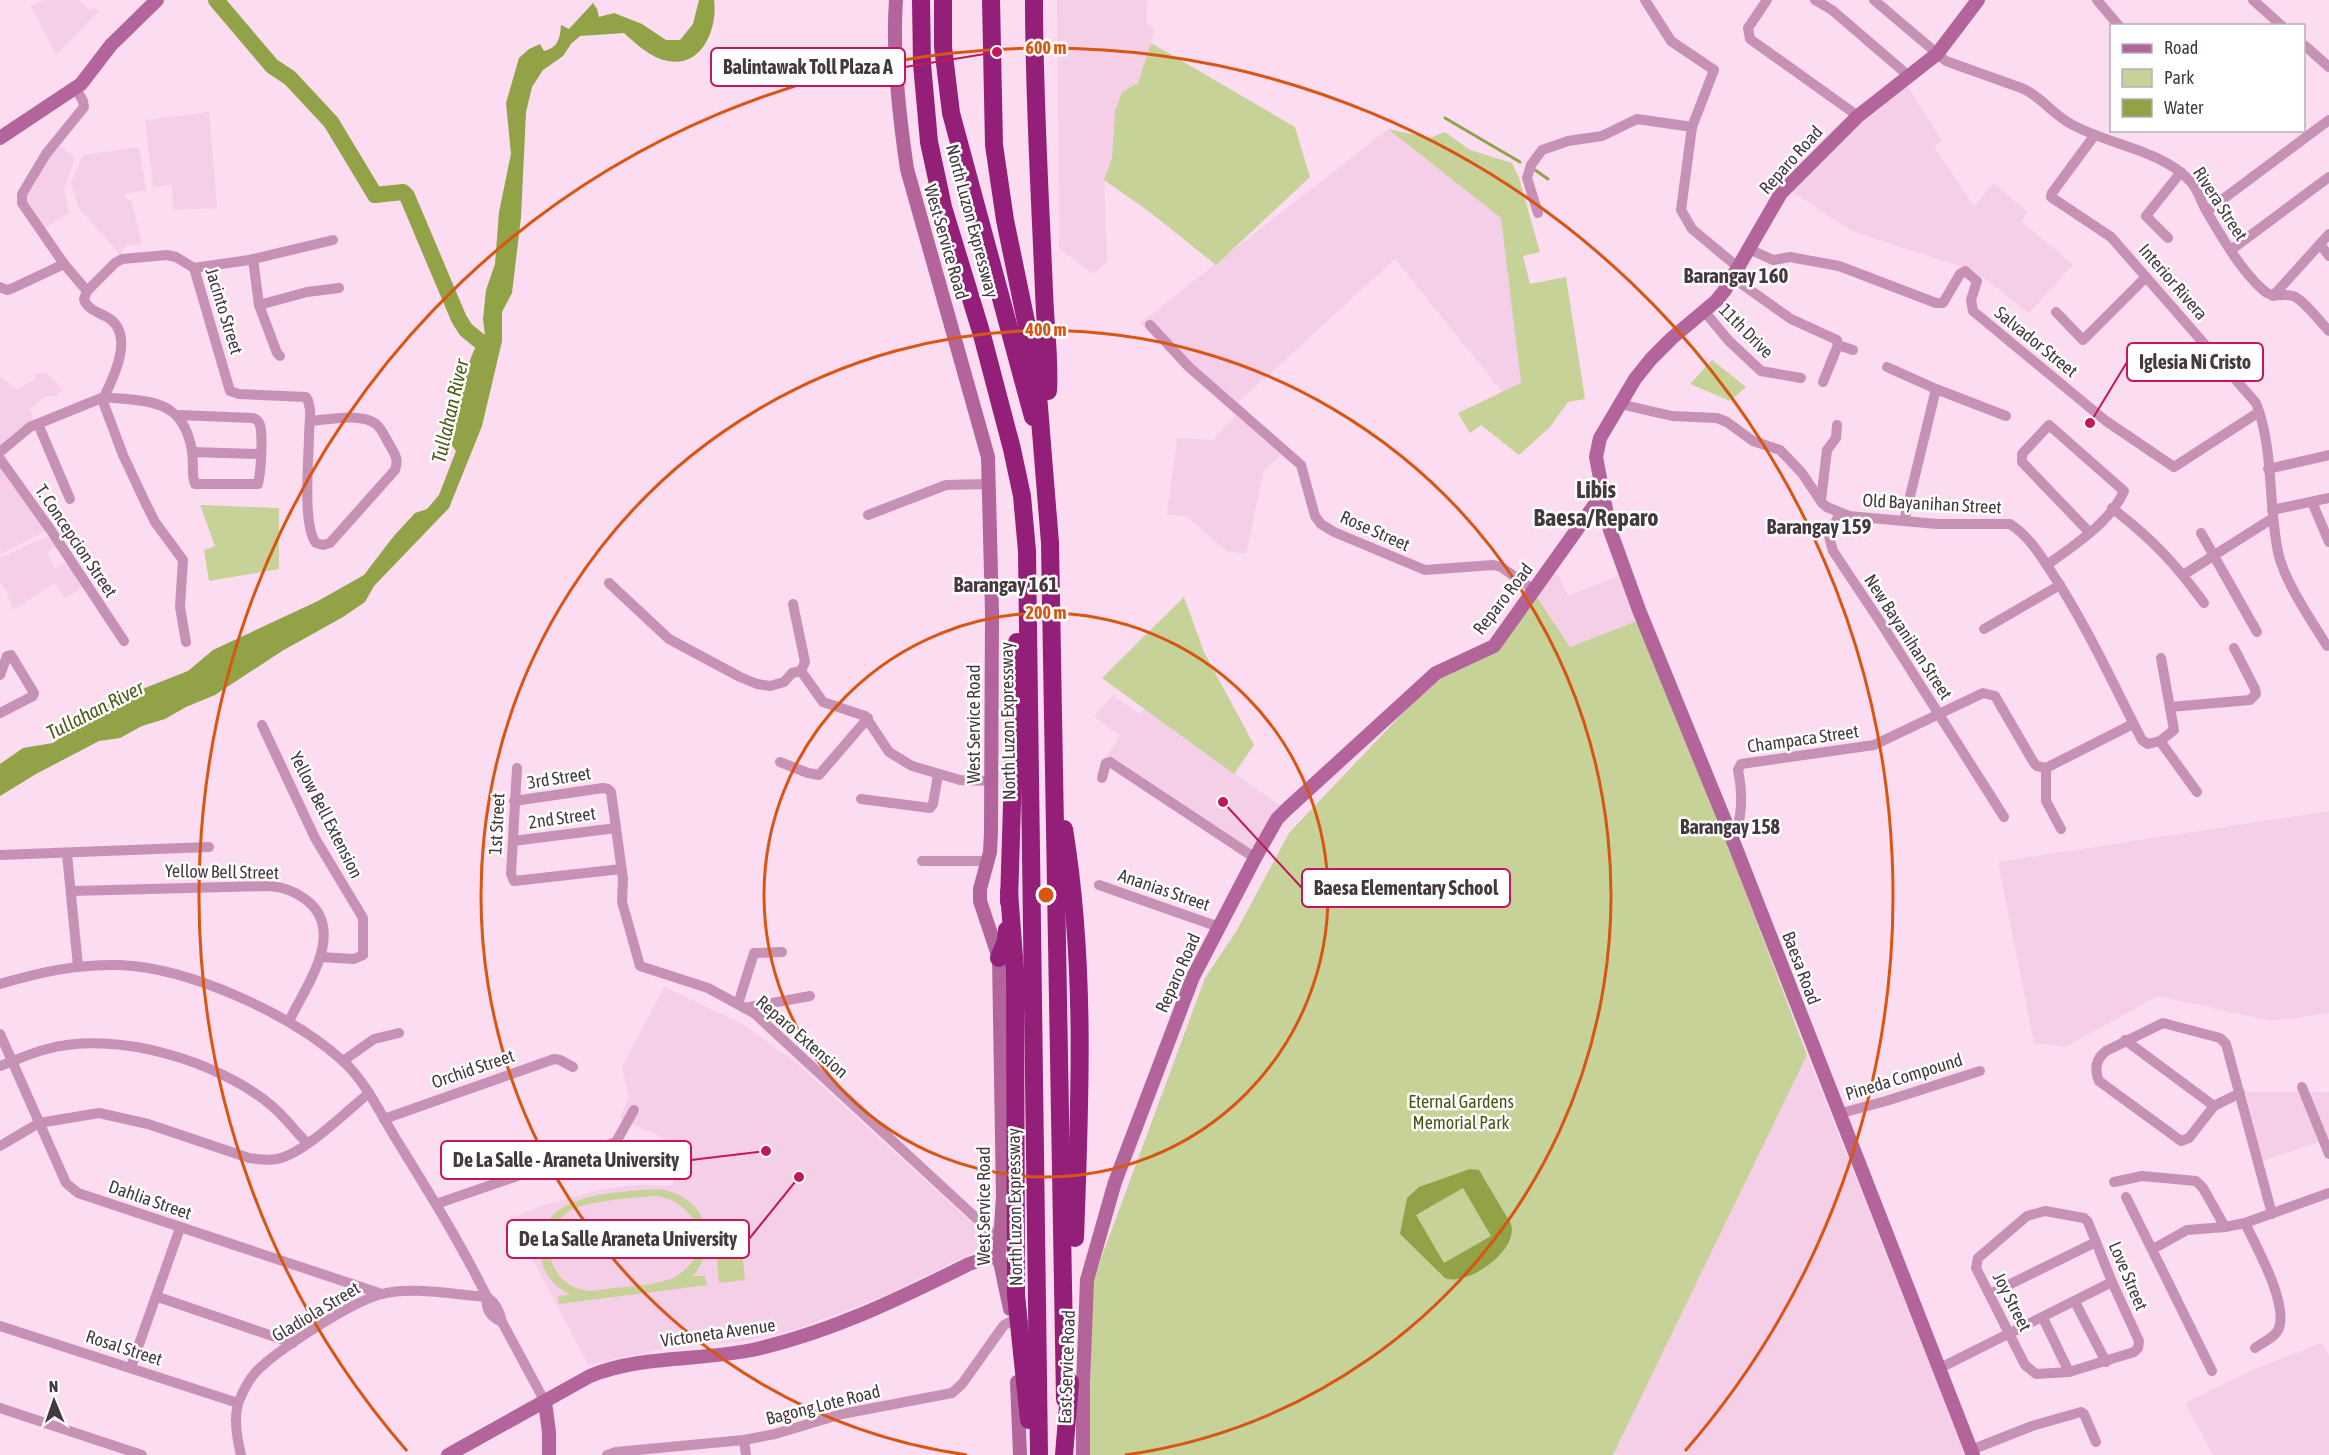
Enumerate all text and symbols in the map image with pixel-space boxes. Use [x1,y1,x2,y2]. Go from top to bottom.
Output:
legend [2110,24,2305,132]
text: 600 m [1026,37,1066,58]
text: Road [2164,37,2198,58]
callout: Balintawak Toll Plaza A [711,48,905,86]
text: Balintawak Toll Plaza A [723,55,893,78]
text: Park [2164,67,2194,88]
text: Water [2164,97,2204,118]
street label: Reparo Road [1754,121,1827,198]
street label: North Luzon Expressway [942,142,1003,300]
street label: Rivera Street [2189,163,2252,245]
street label: West Service Road [920,182,973,302]
street label: Interior Rivera [2135,239,2212,324]
district label: Barangay 160 [1684,263,1789,287]
street label: Jacinto Street [201,265,248,357]
street label: 11th Drive [1715,299,1778,362]
street label: Salvador Street [1991,302,2082,381]
text: 400 m [1025,319,1066,340]
callout: Iglesia Ni Cristo [2127,343,2263,381]
text: Iglesia Ni Cristo [2139,350,2251,373]
water label: Tullahan River [426,356,473,465]
district label: Libis Baesa/Reparo [1534,476,1658,531]
street label: T. Concepcion Street [31,480,122,601]
street label: Old Bayanihan Street [1862,489,2002,518]
street label: Rose Street [1337,506,1413,555]
district label: Barangay 159 [1767,514,1872,538]
street label: Reparo Road [1468,559,1537,639]
street label: New Bayanihan Street [1860,570,1957,703]
district label: Barangay 161 [954,572,1059,596]
text: 200 m [1026,602,1066,623]
street label: North Luzon Expressway [996,642,1019,800]
street label: West Service Road [963,665,984,783]
water label: Tullahan River [42,675,148,744]
street label: Champaca Street [1746,720,1860,757]
street label: Yellow Bell Extension [285,748,367,882]
street label: 3rd Street [526,762,592,793]
street label: 1st Street [484,792,509,855]
street label: 2nd Street [527,802,597,833]
district label: Barangay 158 [1680,815,1781,838]
street label: Yellow Bell Street [165,860,279,883]
street label: Ananias Street [1116,864,1213,915]
callout: Baesa Elementary School [1302,869,1510,907]
text: Baesa Elementary School [1314,876,1499,899]
centre of rings [1036,885,1056,905]
street label: Baesa Road [1778,928,1825,1007]
street label: Reparo Road [1151,930,1204,1016]
street label: Reparo Extension [752,991,853,1082]
street label: Orchid Street [429,1045,517,1092]
street label: Pineda Compound [1843,1049,1965,1104]
park label: Eternal Gardens Memorial Park [1408,1091,1514,1133]
street label: North Luzon Expressway [1003,1128,1026,1286]
callout: De La Salle - Araneta University [441,1141,691,1179]
street label: West Service Road [973,1147,994,1265]
text: De La Salle - Araneta University [453,1148,680,1171]
street label: Dahlia Street [106,1176,194,1224]
callout: De La Salle Araneta University [507,1220,749,1258]
text: De La Salle Araneta University [519,1227,738,1250]
street label: Love Street [2105,1238,2152,1313]
street label: Joy Street [1989,1269,2036,1335]
street label: Gladiola Street [268,1277,364,1346]
street label: East Service Road [1054,1309,1079,1424]
street label: Victoneta Avenue [659,1314,777,1351]
street label: Rosal Street [83,1325,165,1370]
north arrow [24,1371,84,1431]
text: N [48,1377,59,1395]
street label: Bagong Lote Road [764,1380,882,1429]

